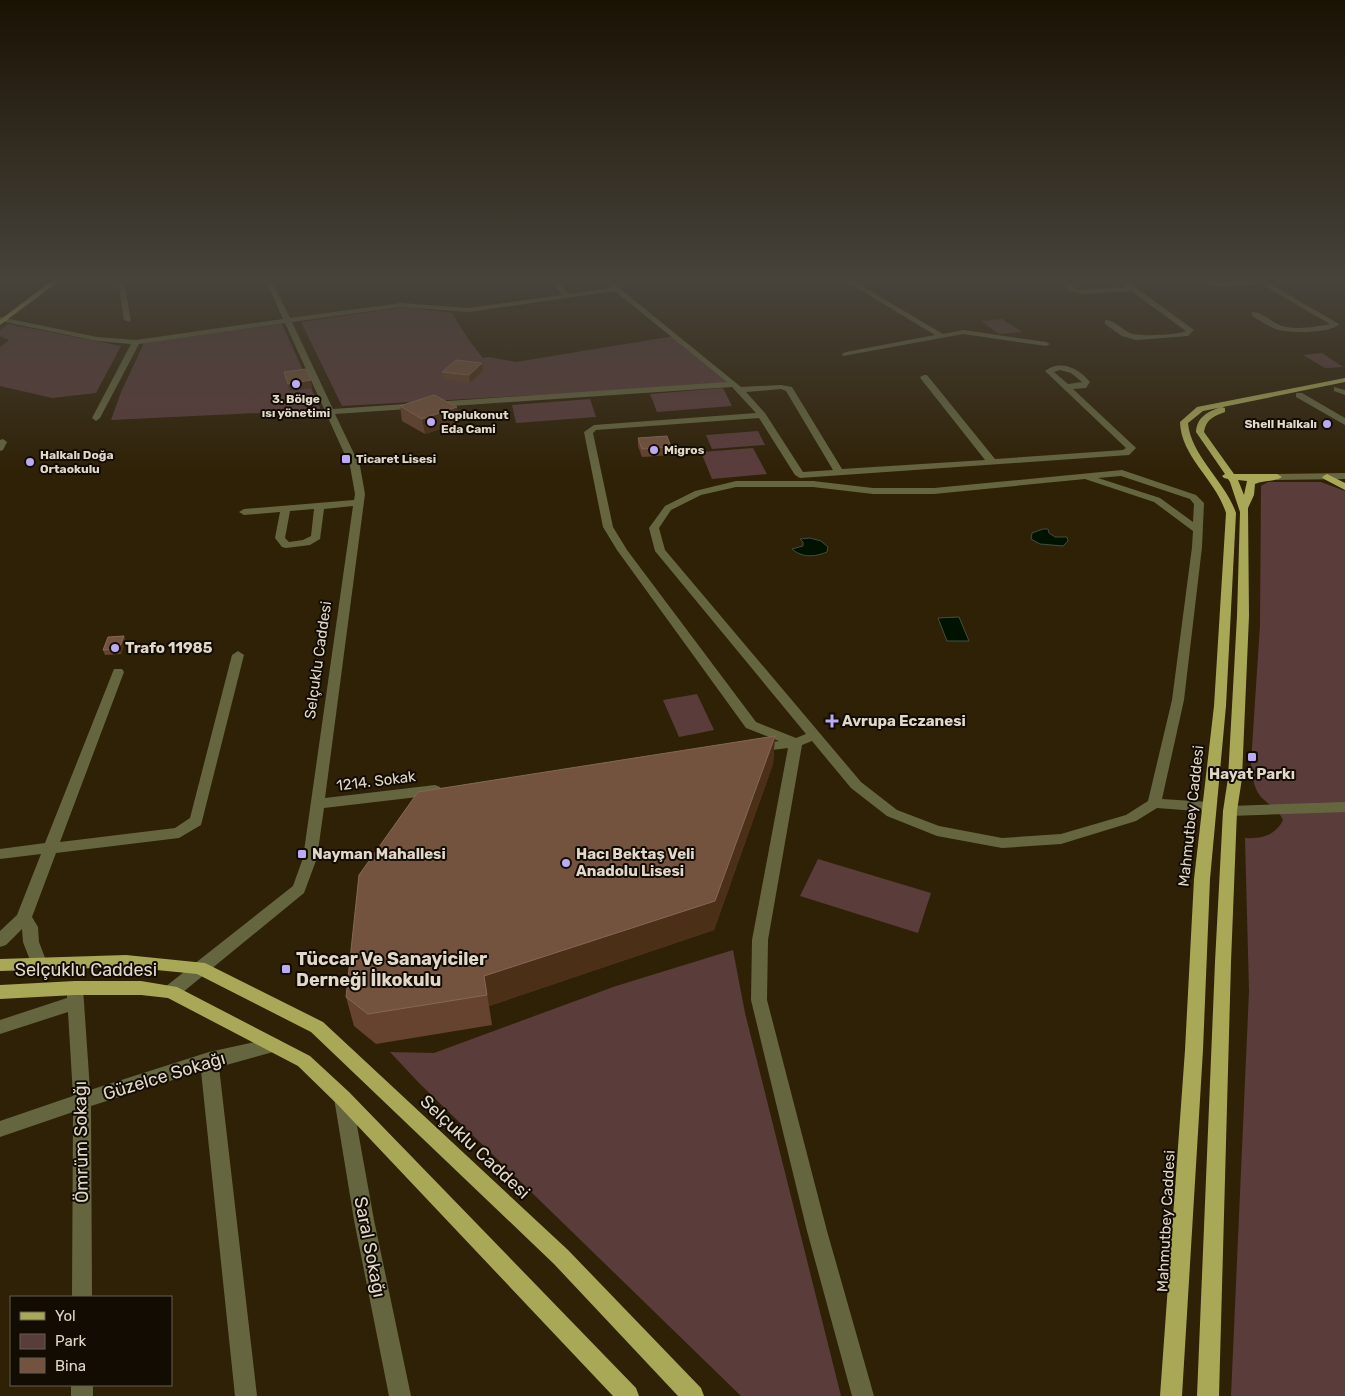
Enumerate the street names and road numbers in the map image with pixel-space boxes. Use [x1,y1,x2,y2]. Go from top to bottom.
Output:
street label: Selçuklu Caddesi [301,600,335,720]
street label: Mahmutbey Caddesi [1175,744,1207,888]
street label: 1214. Sokak [335,767,417,795]
street label: Selçuklu Caddesi [15,959,157,981]
street label: Güzelce Sokağı [100,1047,228,1105]
street label: Ömrüm Sokağı [69,1081,93,1203]
street label: Selçuklu Caddesi [415,1090,535,1204]
street label: Mahmutbey Caddesi [1153,1150,1179,1292]
street label: Saral Sokağı [349,1195,391,1299]

